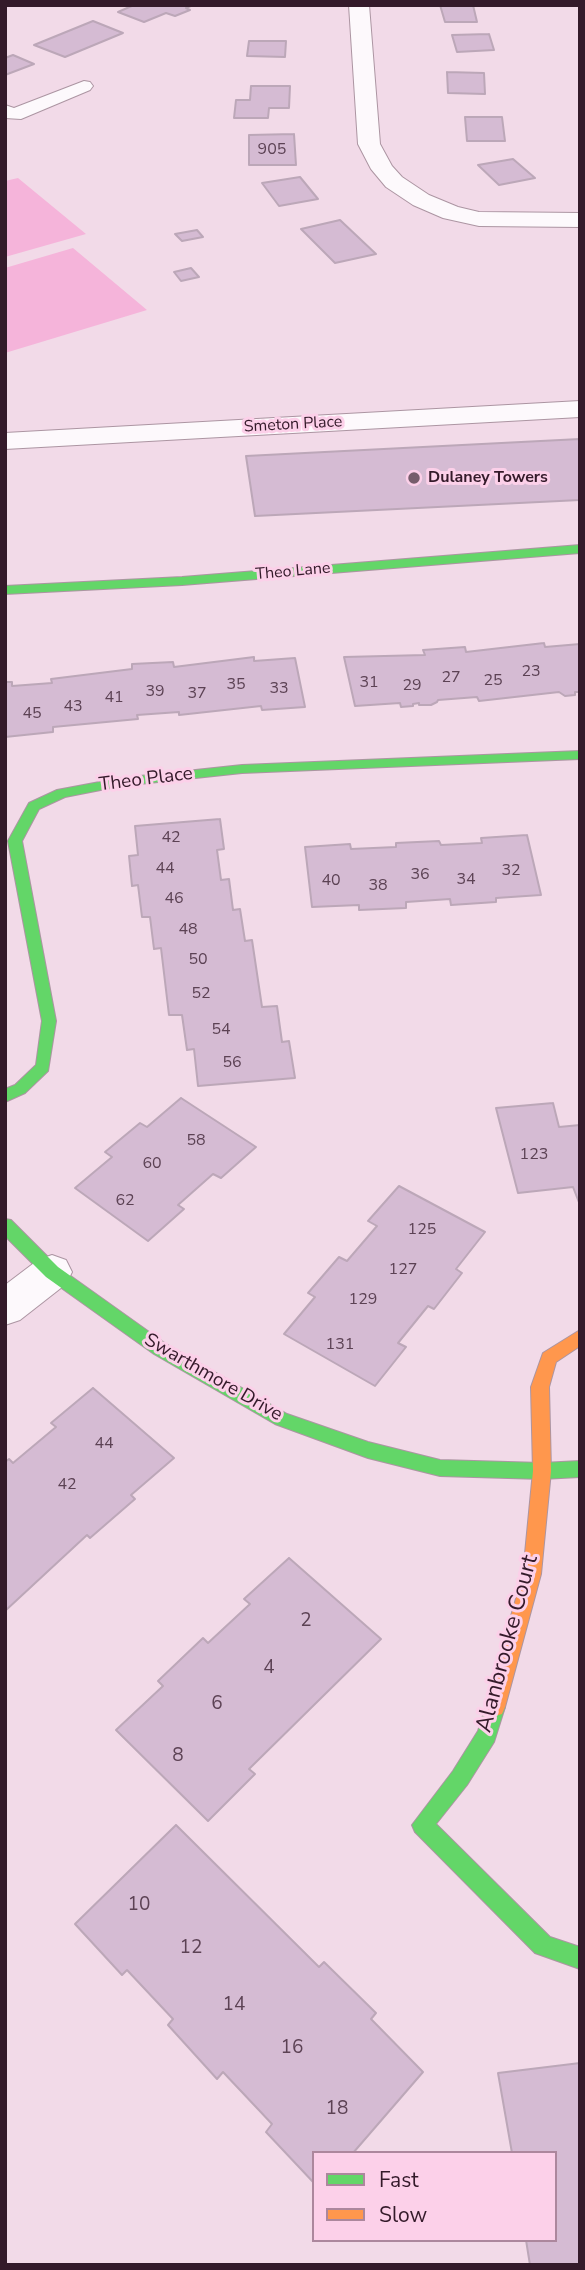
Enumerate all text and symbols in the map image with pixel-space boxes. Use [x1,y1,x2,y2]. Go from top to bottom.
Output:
house number: 905 [258,140,286,160]
street label: Smeton Place [243,413,343,437]
place label: Dulaney Towers [428,468,548,488]
marker: Dulaney Towers [406,470,422,486]
street label: Theo Lane [255,559,331,585]
house number: 23 [521,662,541,682]
house number: 27 [441,668,461,688]
house number: 25 [483,671,503,691]
house number: 31 [359,673,379,693]
house number: 35 [226,675,246,695]
house number: 29 [402,676,422,696]
house number: 33 [269,679,289,699]
house number: 39 [145,682,165,702]
house number: 37 [187,684,207,704]
house number: 41 [104,688,124,708]
house number: 43 [63,697,83,717]
house number: 45 [22,704,42,724]
street label: Theo Place [98,763,194,797]
house number: 42 [161,828,181,848]
house number: 44 [155,859,175,879]
house number: 32 [501,861,521,881]
house number: 36 [410,865,430,885]
house number: 34 [456,870,476,890]
house number: 40 [321,871,341,891]
house number: 38 [368,876,388,896]
house number: 46 [164,889,184,909]
house number: 48 [178,920,198,940]
house number: 50 [188,950,208,970]
house number: 52 [191,984,211,1004]
house number: 54 [211,1020,231,1040]
house number: 56 [222,1053,242,1073]
house number: 58 [186,1131,206,1151]
house number: 123 [520,1145,548,1165]
house number: 60 [142,1154,162,1174]
house number: 62 [115,1191,135,1211]
house number: 125 [408,1220,436,1240]
house number: 127 [389,1260,417,1280]
house number: 129 [349,1290,377,1310]
street label: Swarthmore Drive [140,1329,286,1427]
house number: 131 [326,1335,354,1355]
house number: 44 [94,1434,114,1454]
house number: 42 [57,1475,77,1495]
street label: Alanbrooke Court [471,1552,545,1736]
house number: 2 [300,1610,312,1632]
house number: 4 [263,1657,275,1679]
house number: 6 [211,1693,223,1715]
house number: 8 [172,1745,184,1767]
house number: 10 [128,1894,150,1916]
house number: 12 [180,1937,202,1959]
house number: 14 [223,1994,245,2016]
house number: 16 [281,2037,303,2059]
house number: 18 [326,2098,348,2120]
legend [312,2151,557,2242]
text: Fast [379,2166,419,2194]
text: Slow [379,2201,427,2229]

